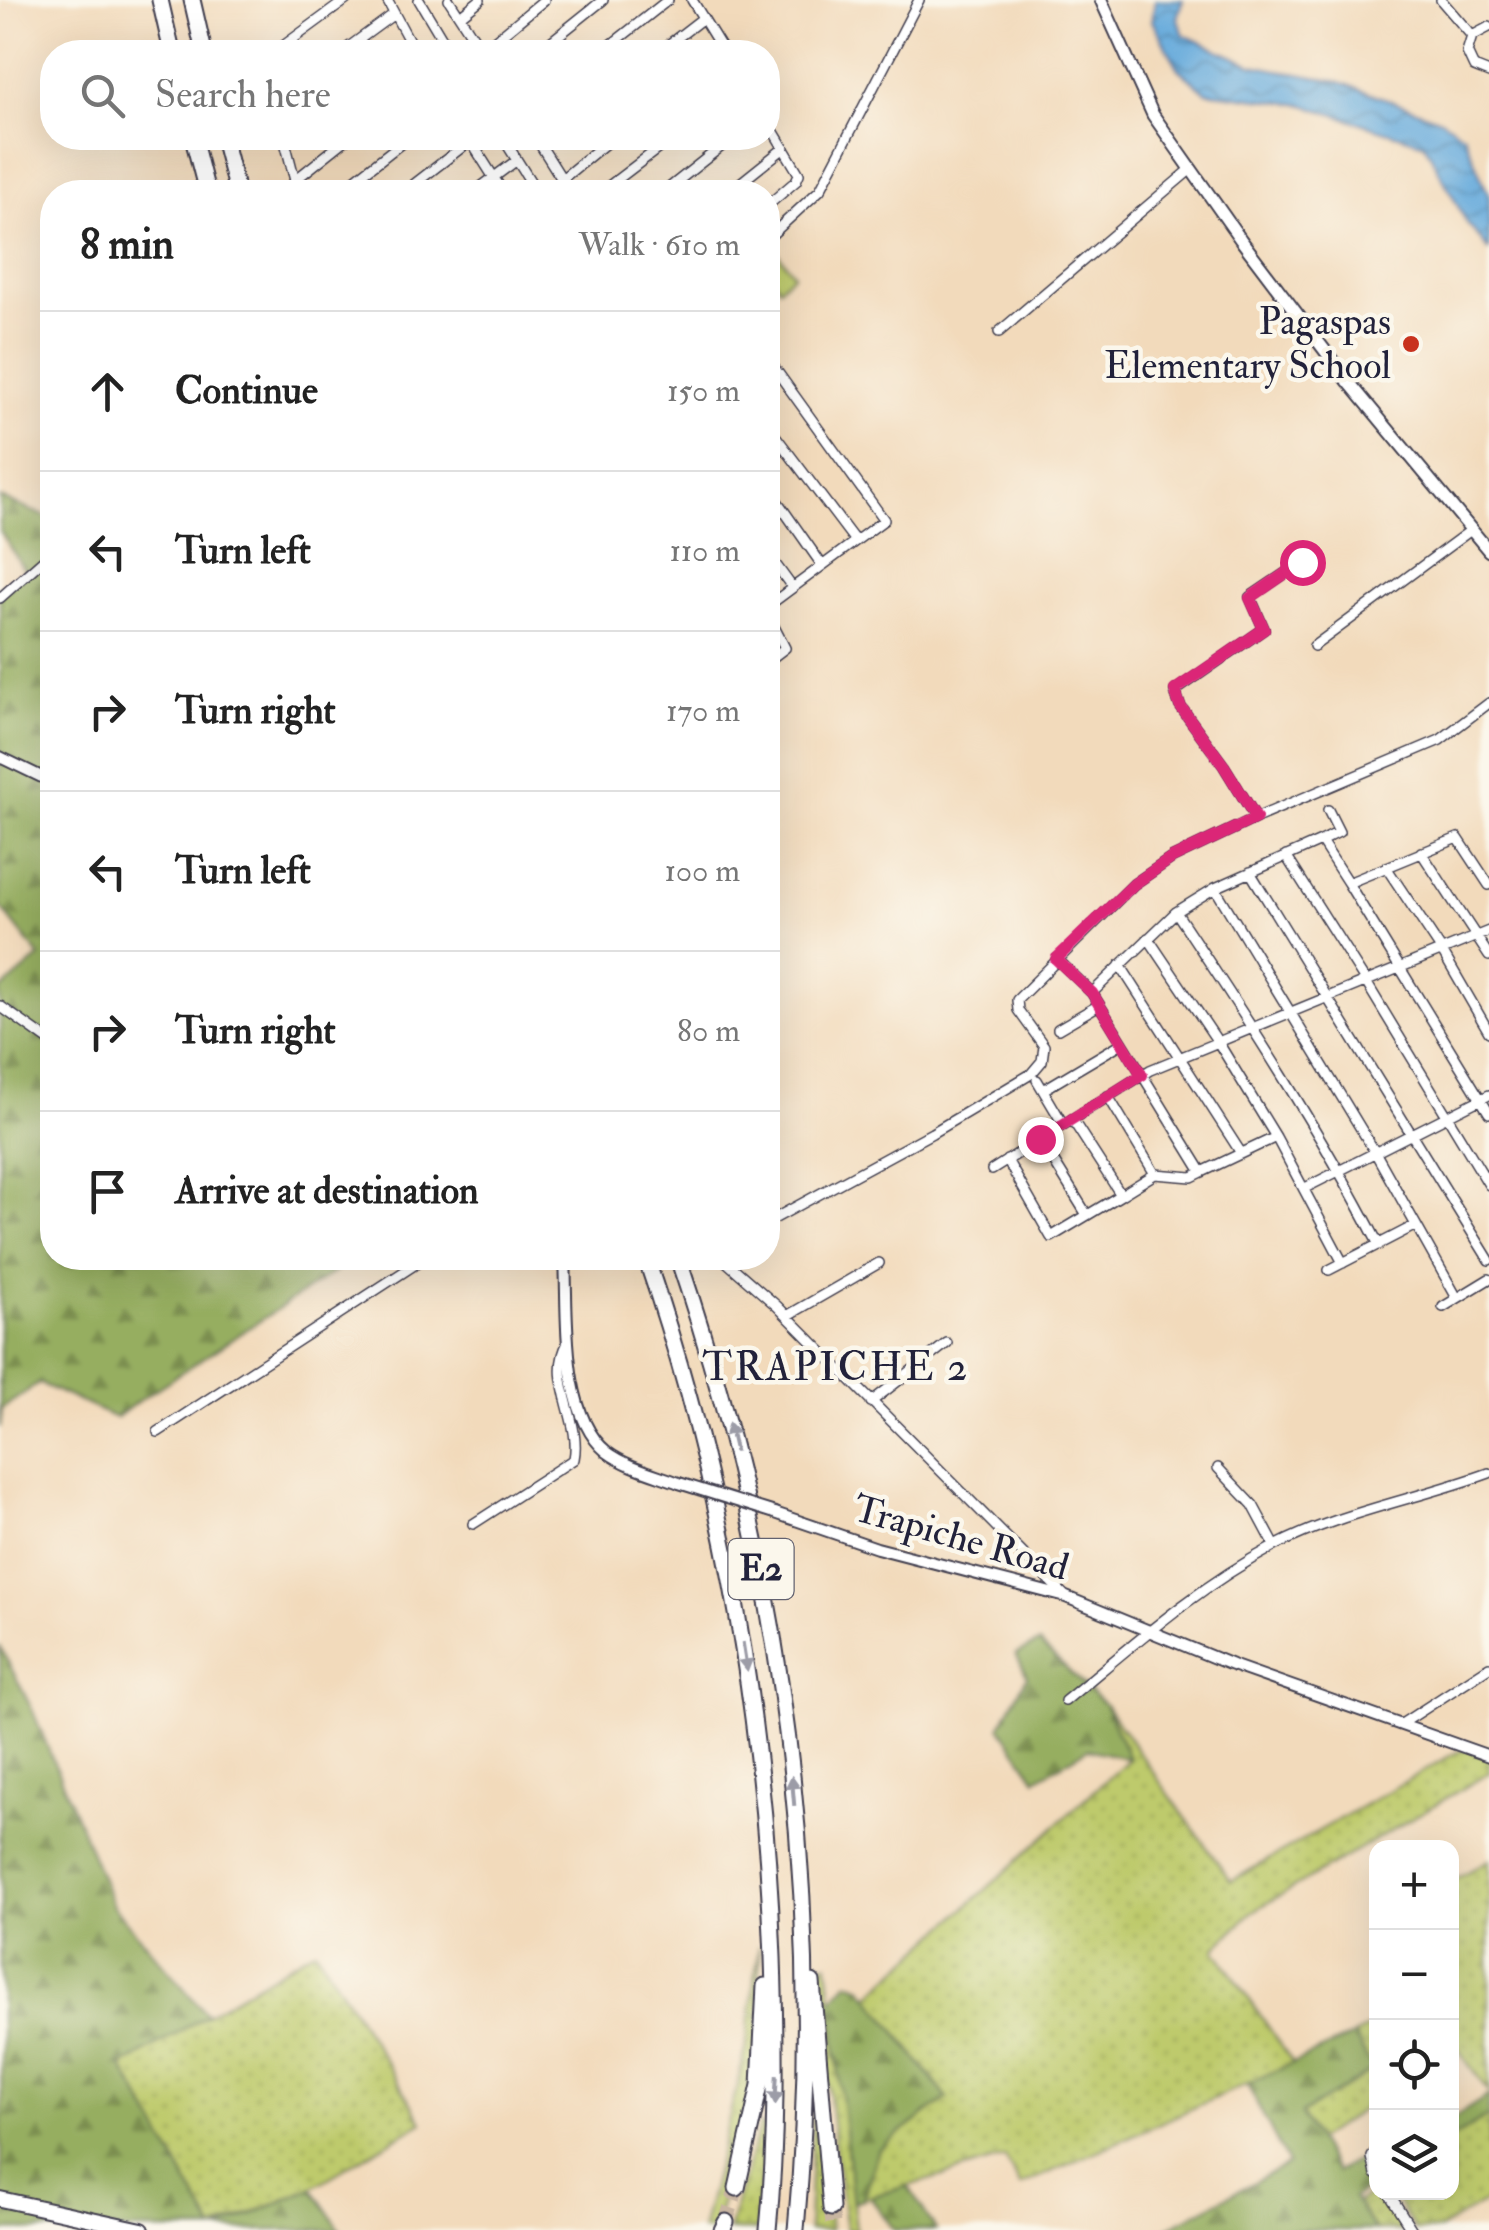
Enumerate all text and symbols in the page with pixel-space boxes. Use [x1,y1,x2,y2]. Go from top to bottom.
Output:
search box [40,40,780,150]
icon: search [75,68,130,123]
text: Search here [155,71,331,119]
text: 8 min [80,219,174,271]
text: Walk · 610 m [579,225,740,265]
place label: Pagaspas Elementary School [1104,298,1391,390]
marker: Pagaspas Elementary School [1400,333,1422,355]
icon: ahead [80,364,135,419]
text: Continue [175,367,318,415]
text: 150 m [667,371,740,411]
icon: left [80,524,135,579]
text: Turn left [175,527,311,575]
text: 110 m [669,531,740,571]
route start [1280,540,1326,586]
icon: right [80,684,135,739]
text: Turn right [175,687,336,735]
text: 170 m [666,691,740,731]
icon: left [80,844,135,899]
text: Turn left [175,847,311,895]
text: 100 m [664,851,740,891]
icon: right [80,1004,135,1059]
text: Turn right [175,1007,336,1055]
text: 80 m [677,1011,740,1051]
route end [1018,1117,1064,1163]
icon: arrive [80,1164,135,1219]
text: Arrive at destination [175,1167,479,1215]
district label: TRAPICHE 2 [702,1342,970,1393]
one-way arrow [724,1421,739,1452]
street label: Trapiche Road [848,1484,1074,1592]
road number: E2 [728,1539,794,1599]
one-way arrow [738,1642,753,1674]
one-way arrow [785,1775,801,1807]
map controls [1369,1840,1459,2200]
button: + [1369,1840,1459,1930]
button: − [1369,1930,1459,2020]
button: locate [1369,2020,1459,2110]
one-way arrow [768,2074,784,2106]
button: layers [1369,2110,1459,2200]

